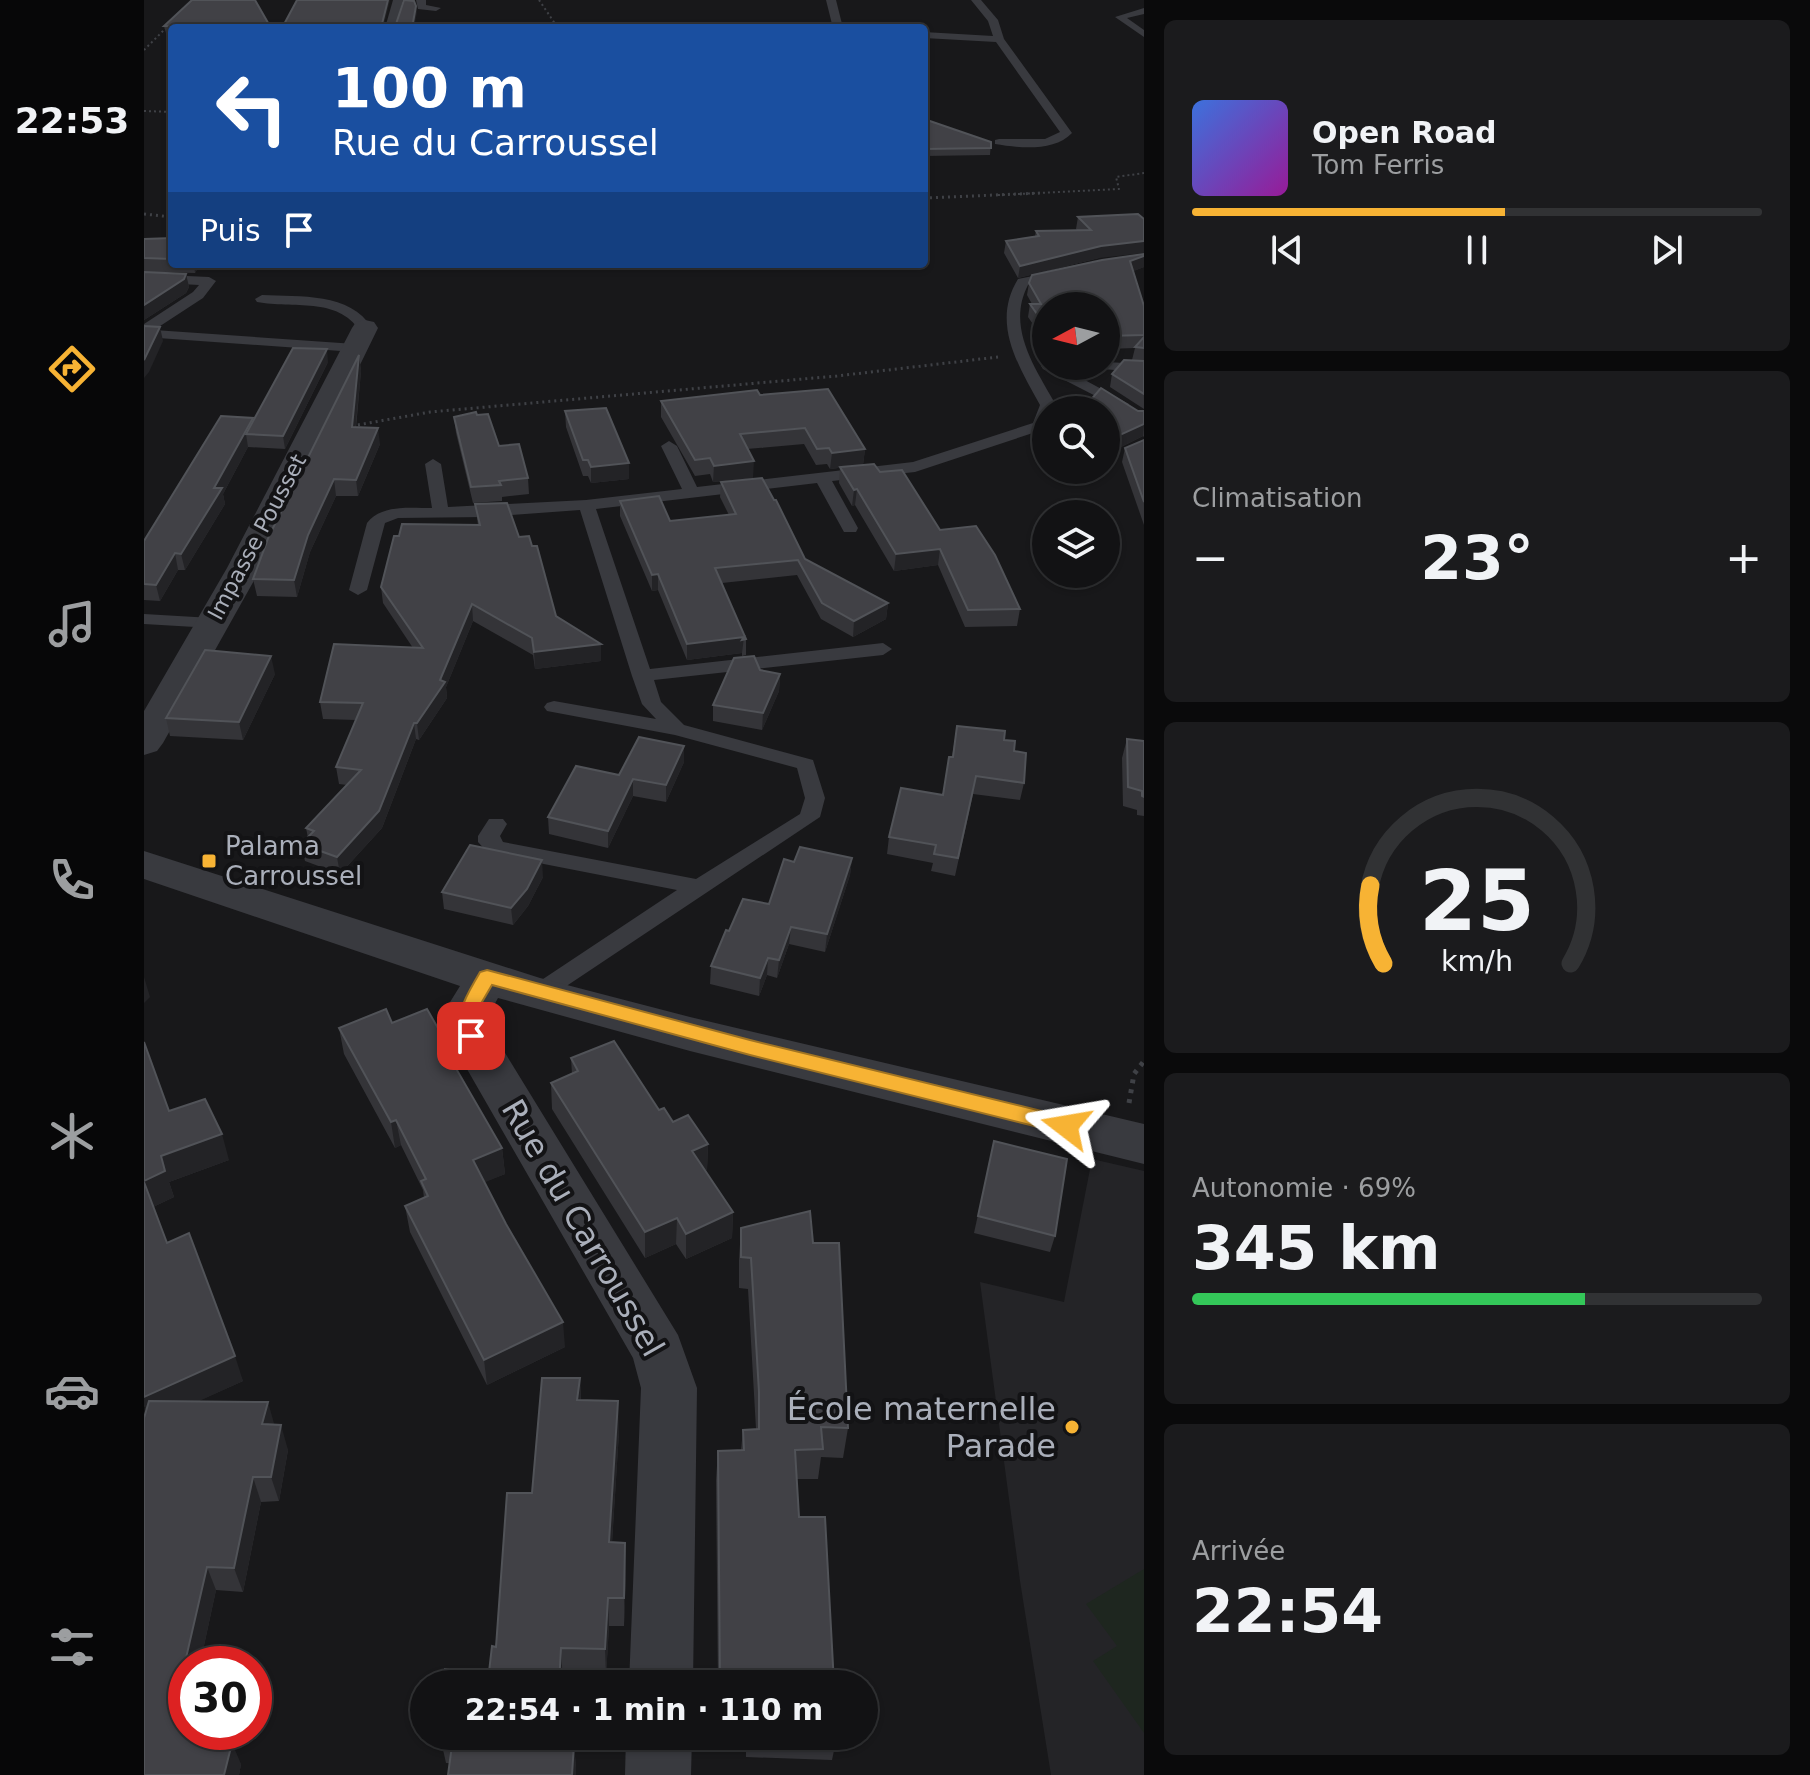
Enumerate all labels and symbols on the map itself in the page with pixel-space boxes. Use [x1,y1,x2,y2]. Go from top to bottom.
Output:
north arrow [1032,292,1120,380]
street label: Impasse Pousset [203,450,311,624]
place label: Palama Carroussel [225,831,362,891]
marker: Palama Carroussel [200,852,218,870]
pin [437,1002,505,1070]
position arrow [1024,1084,1108,1168]
street label: Rue du Carroussel [494,1093,672,1363]
place label: École maternelle Parade [787,1390,1056,1465]
marker: École maternelle Parade [1063,1418,1081,1436]
speed limit sign: 30 [168,1646,272,1750]

